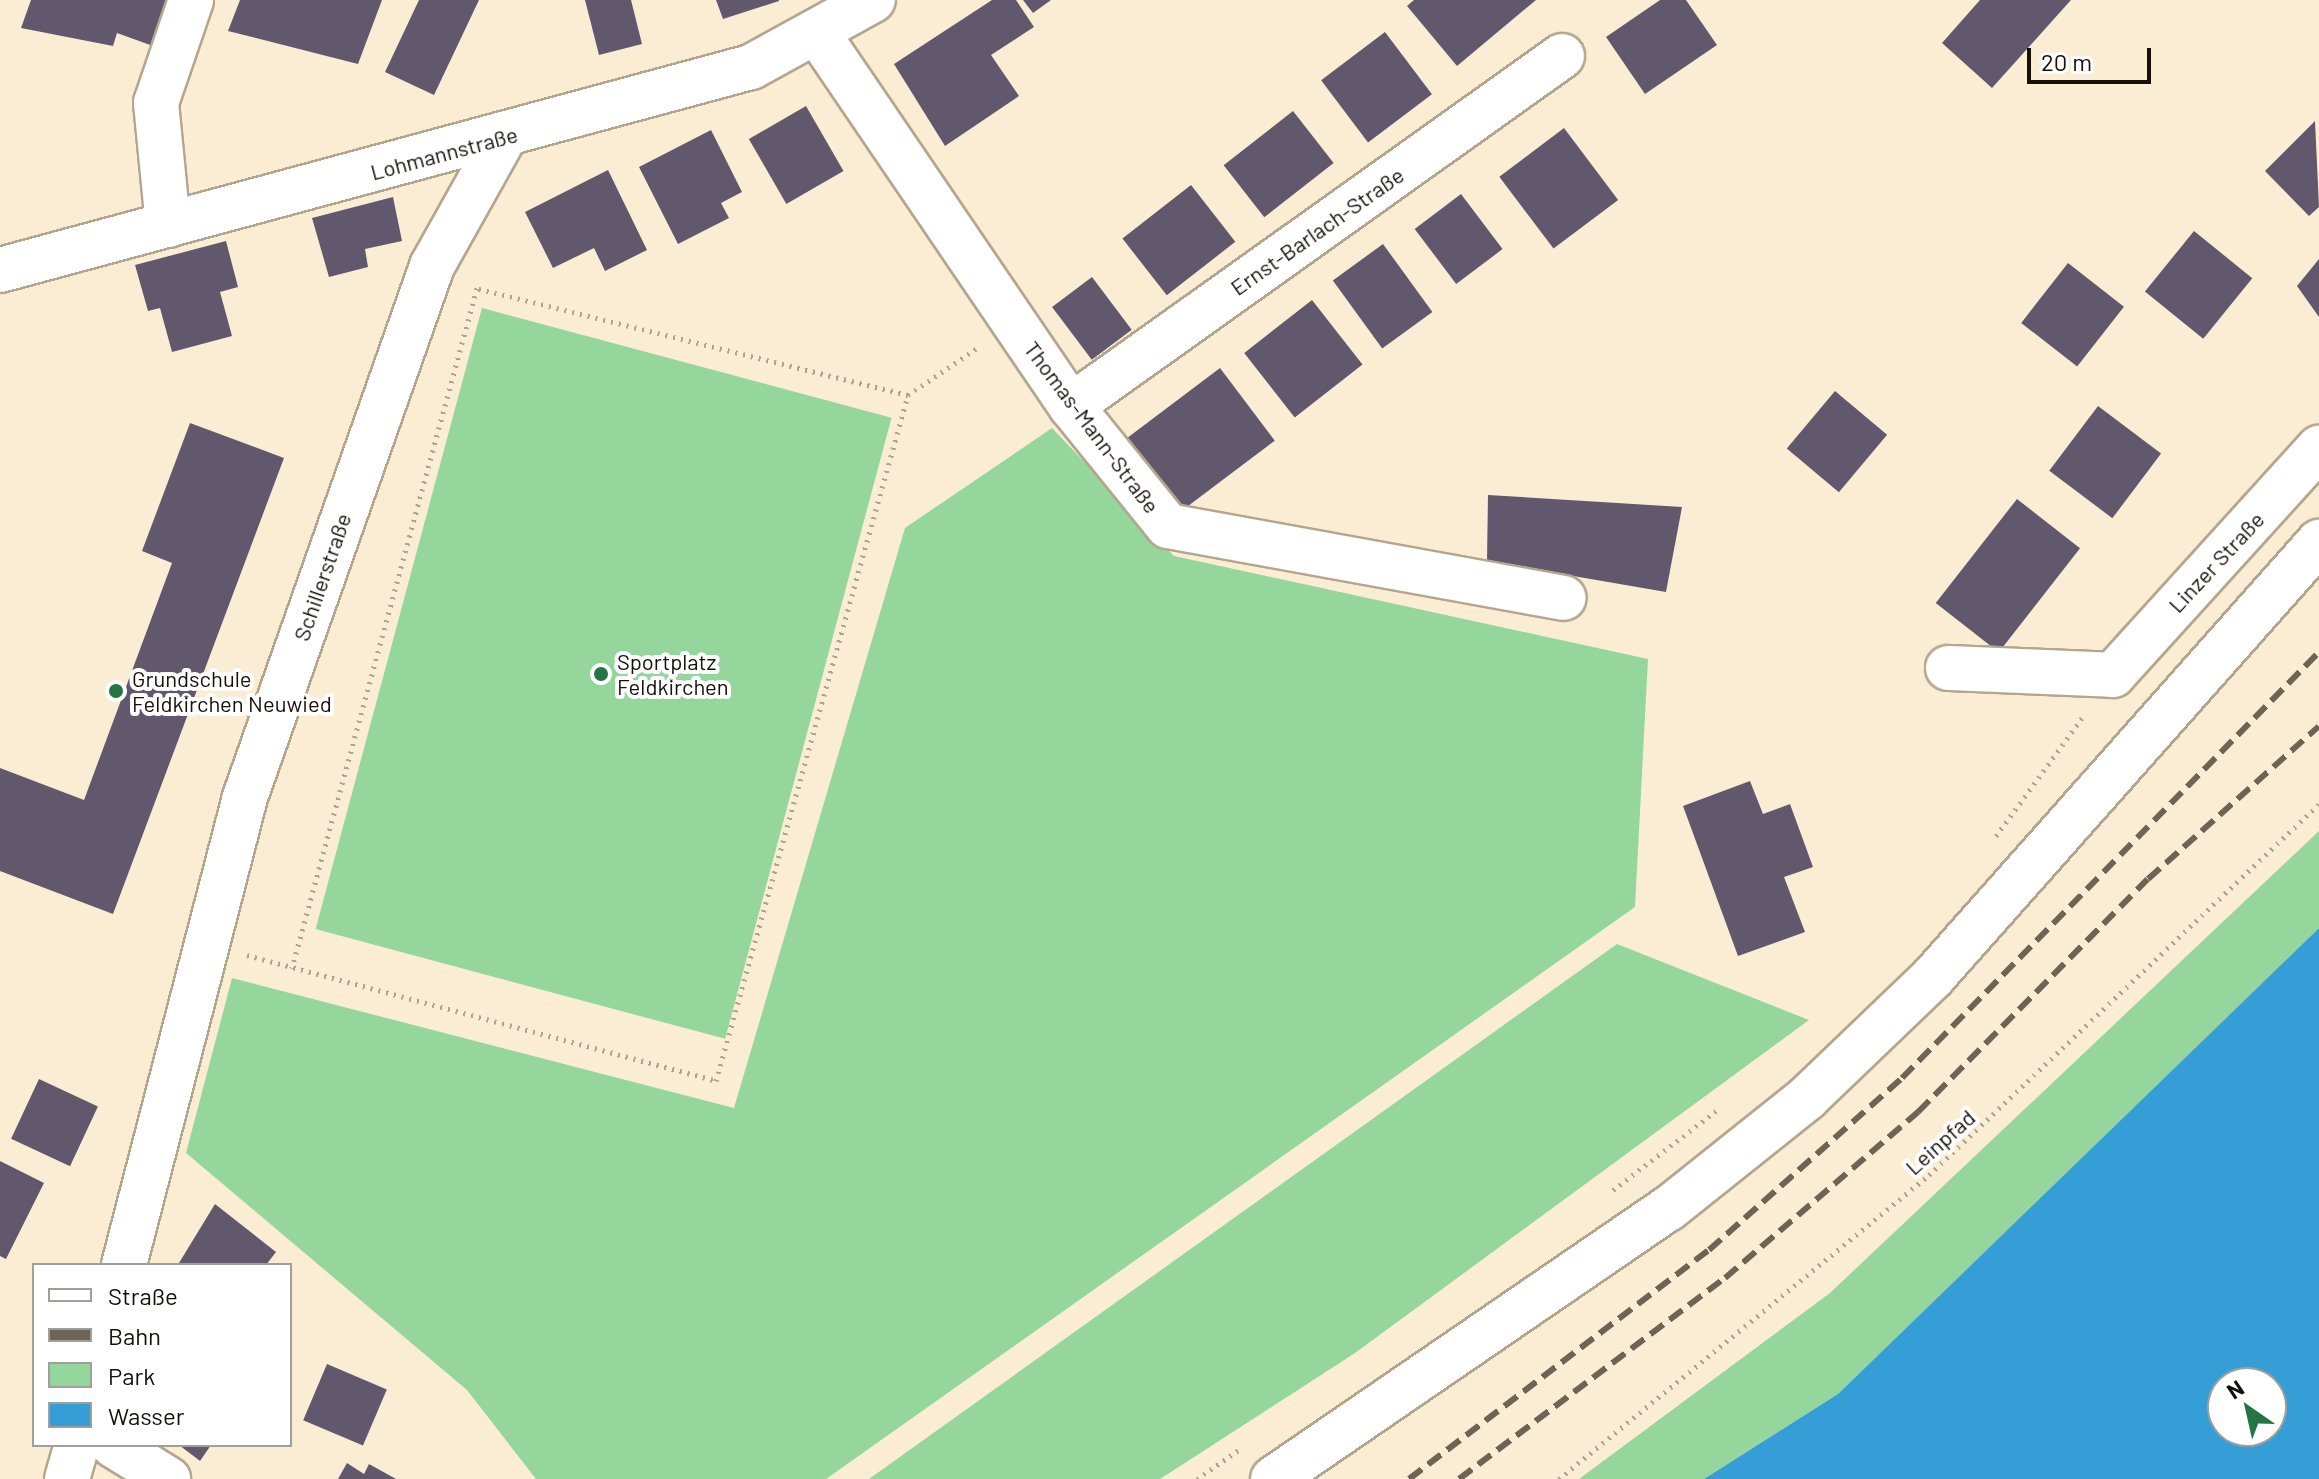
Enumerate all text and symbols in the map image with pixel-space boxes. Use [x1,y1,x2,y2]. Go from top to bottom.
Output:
scale bar [2031,32,2155,82]
text: 20 m [2041,47,2092,76]
street label: Lohmannstraße [368,121,520,185]
street label: Ernst-Barlach-Straße [1225,161,1409,301]
street label: Thomas-Mann-Straße [1019,336,1165,518]
street label: Linzer Straße [2163,506,2269,618]
street label: Schillerstraße [288,510,356,644]
place label: Sportplatz Feldkirchen [617,648,729,700]
place label: Grundschule Feldkirchen Neuwied [132,665,332,716]
marker: Sportplatz Feldkirchen [592,665,610,683]
marker: Grundschule Feldkirchen Neuwied [107,682,125,700]
street label: Leinpfad [1900,1104,1980,1180]
legend [32,1263,292,1447]
text: Straße [108,1281,178,1310]
text: Bahn [108,1321,161,1350]
text: Park [108,1361,155,1390]
north arrow [2207,1367,2287,1447]
text: N [2221,1374,2248,1404]
text: Wasser [108,1401,184,1430]

